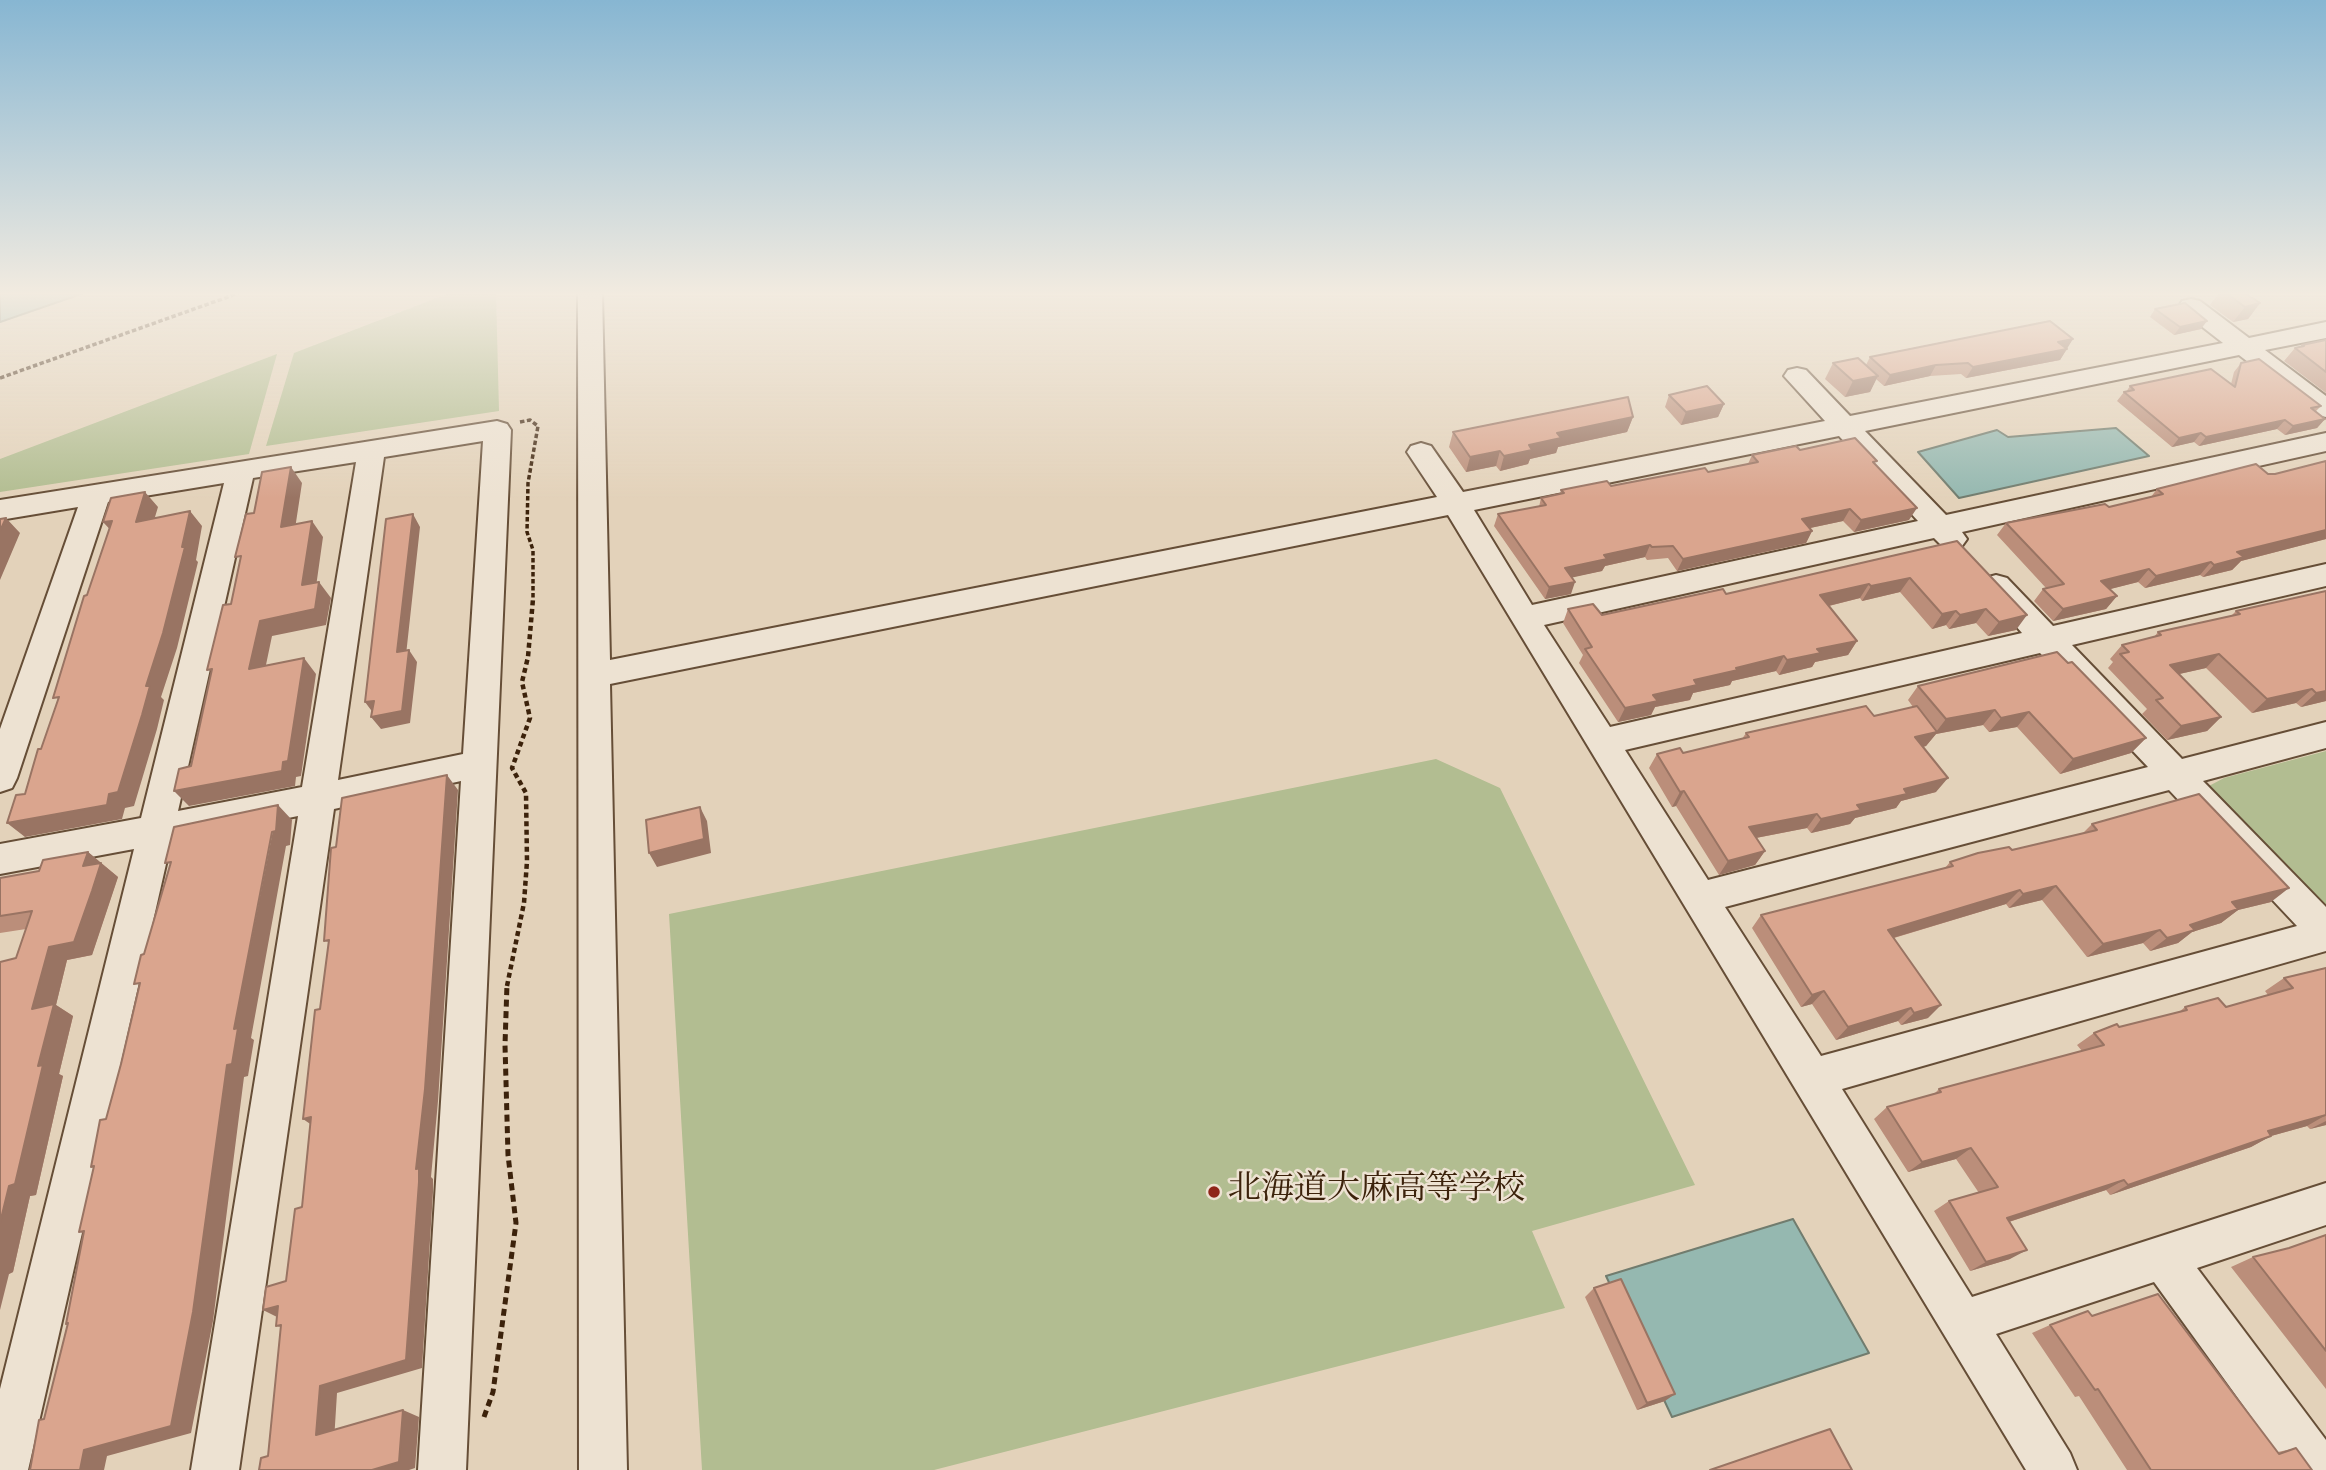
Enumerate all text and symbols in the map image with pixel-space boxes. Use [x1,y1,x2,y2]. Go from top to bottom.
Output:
place label: 北海道大麻高等学校 [1228,1172,1525,1212]
marker: 北海道大麻高等学校 [1206,1184,1222,1200]

